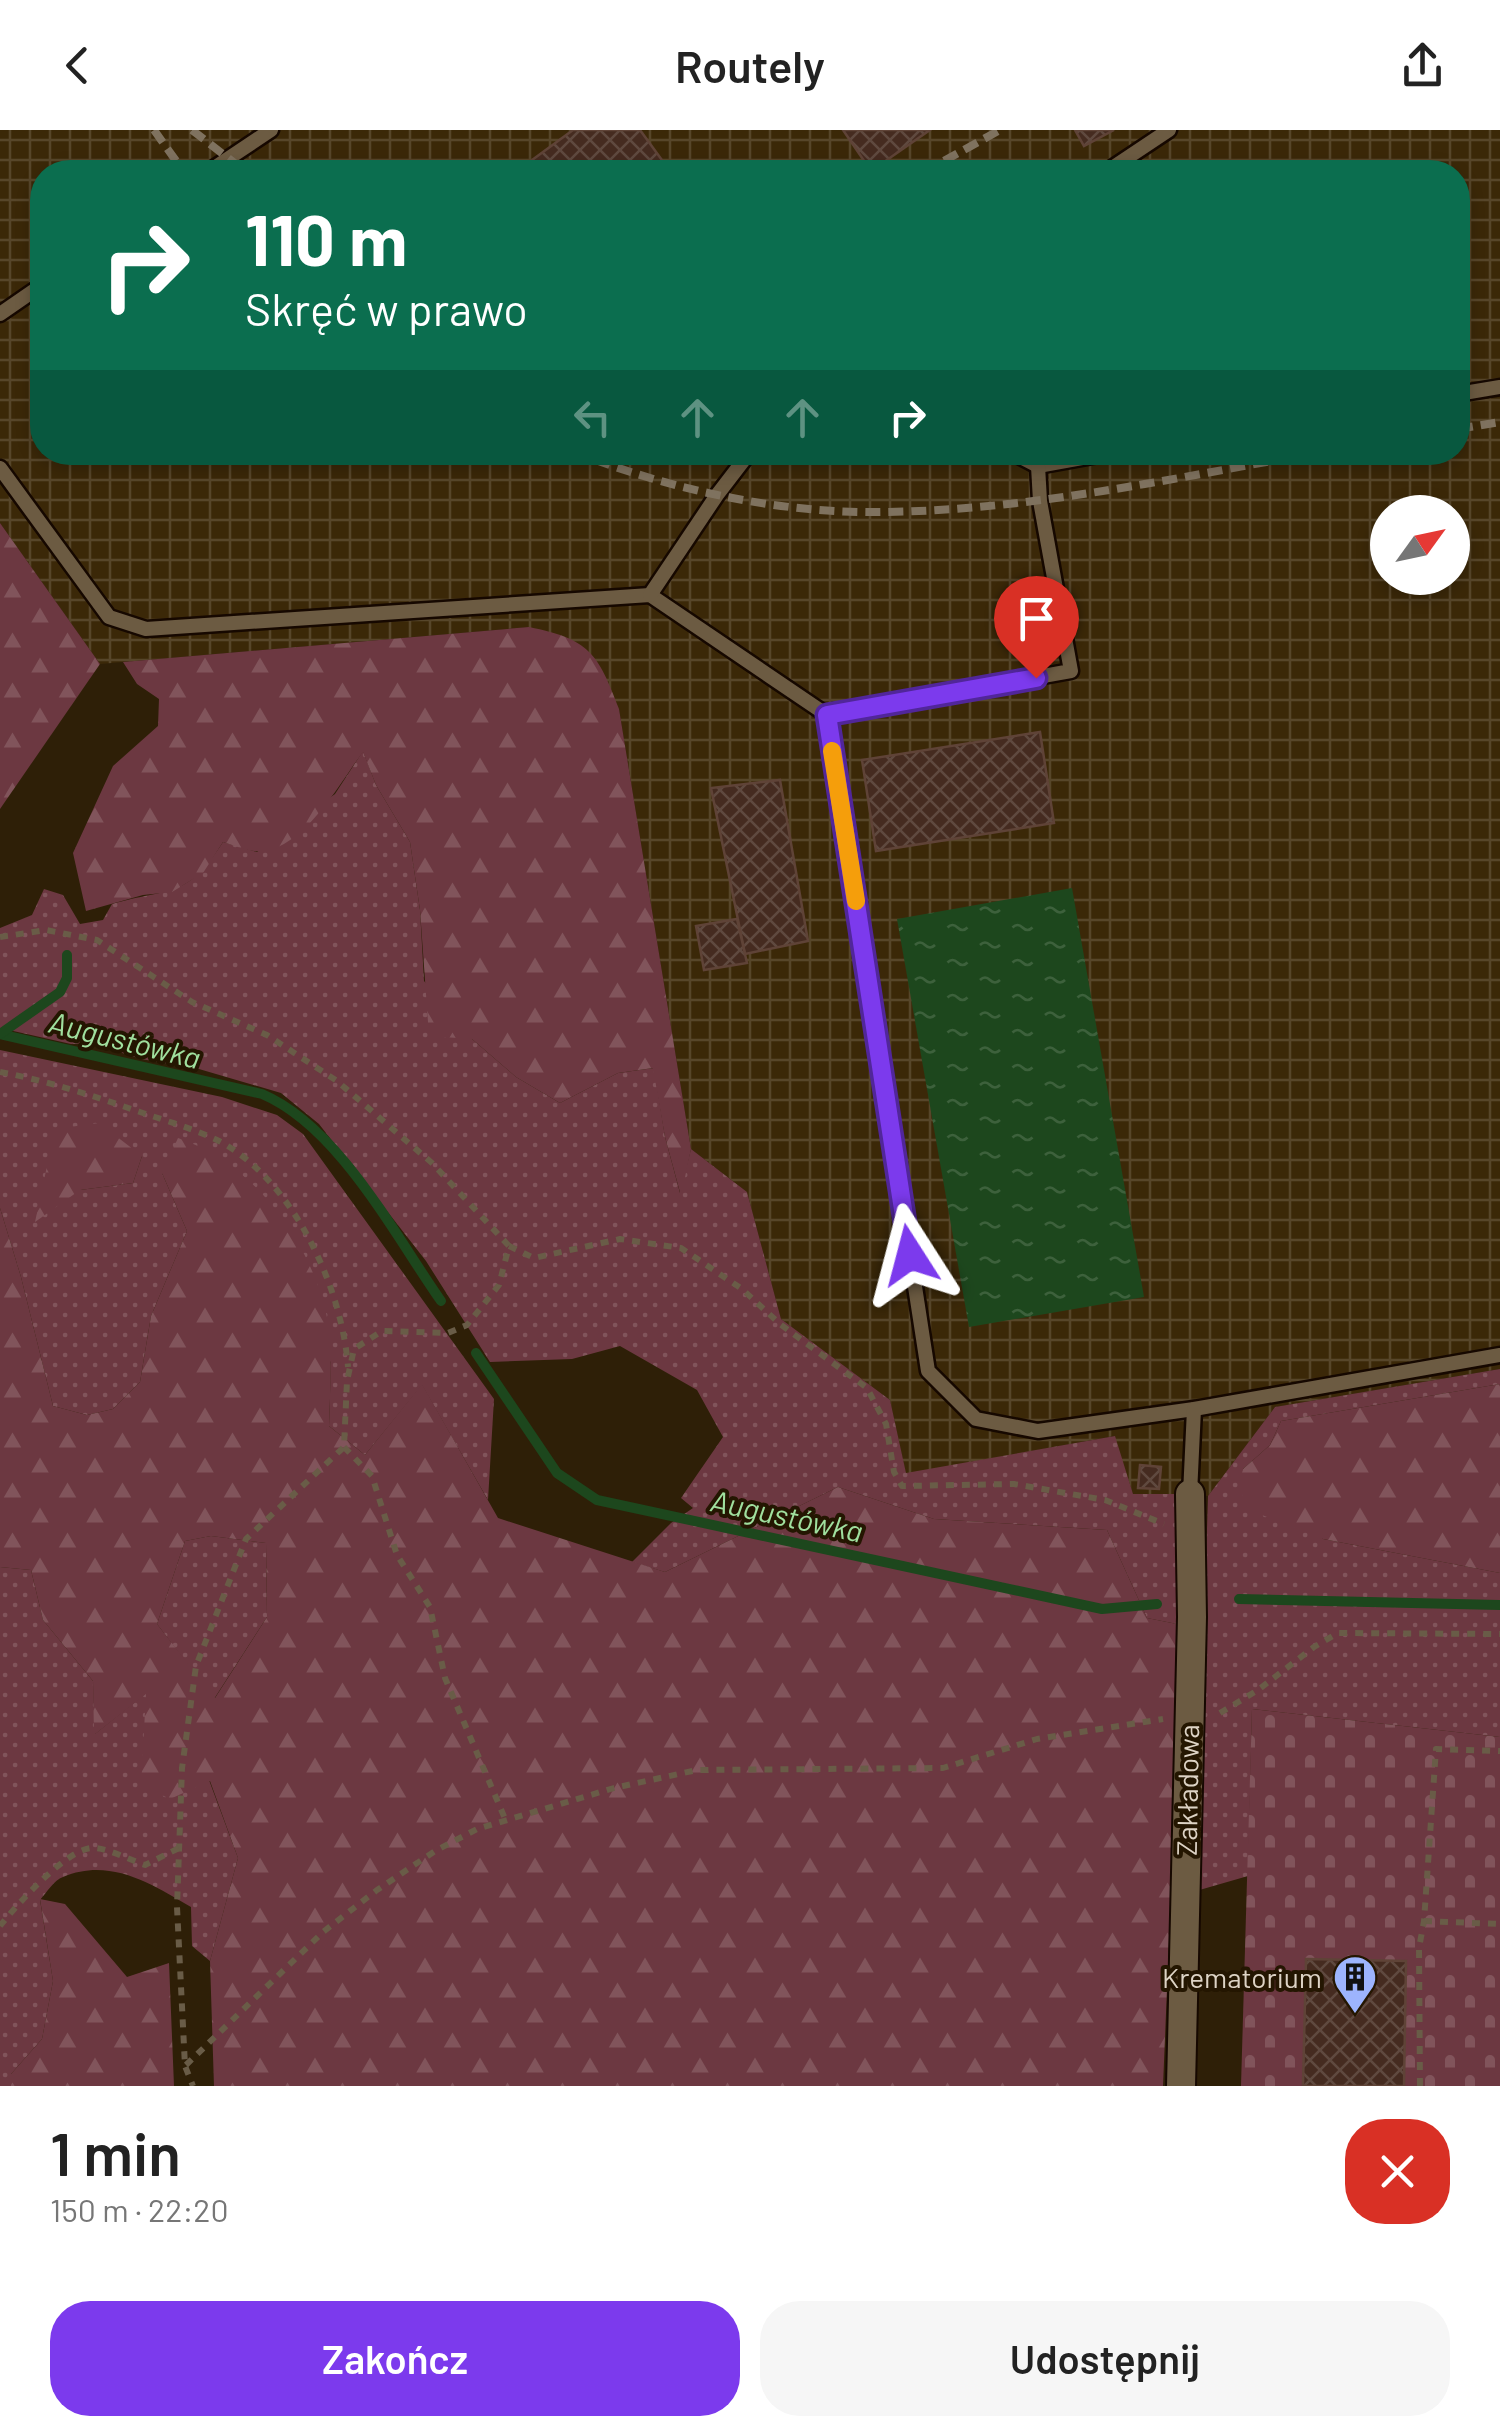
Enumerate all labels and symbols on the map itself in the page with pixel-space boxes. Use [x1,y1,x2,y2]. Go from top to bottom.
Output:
north arrow [1370,495,1470,595]
pin [994,576,1079,679]
water label: Augustówka [46,1003,204,1075]
position arrow [858,1203,962,1307]
water label: Augustówka [708,1481,866,1549]
street label: Zakładowa [1169,1724,1205,1856]
building icon: Krematorium [1332,1954,1378,2015]
place label: Krematorium [1162,1960,1322,1994]

